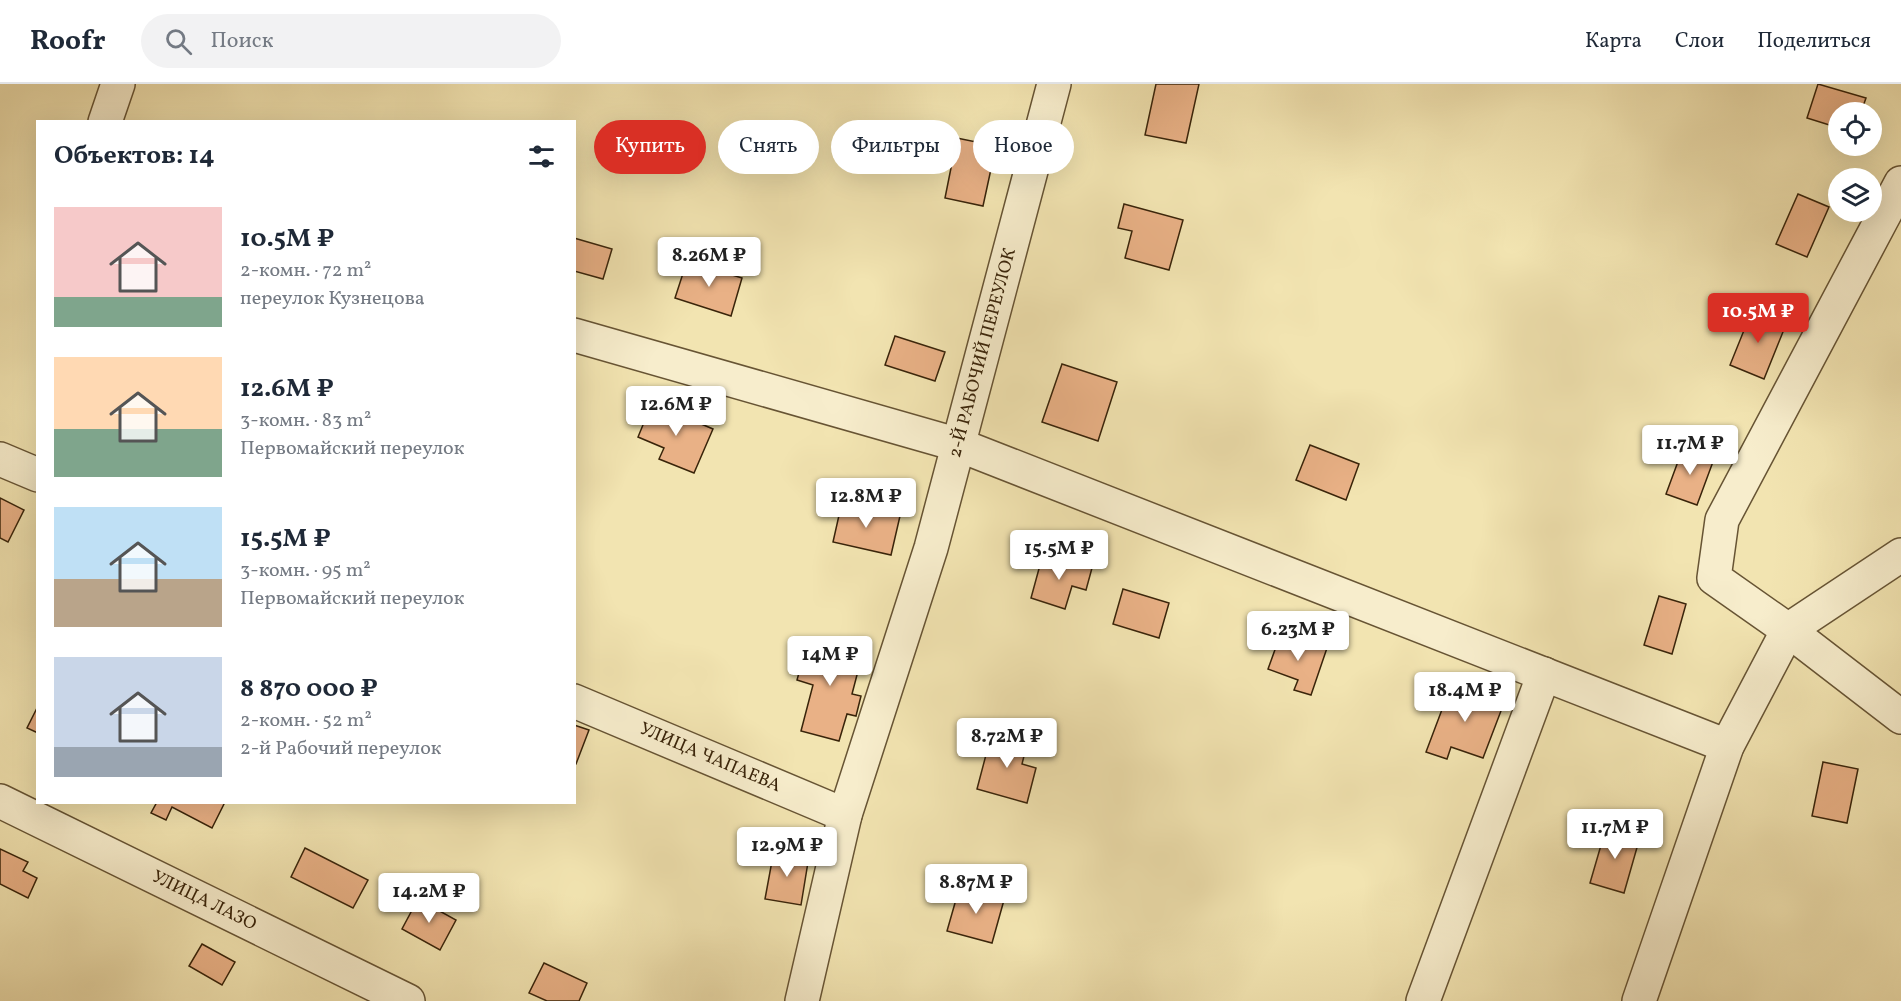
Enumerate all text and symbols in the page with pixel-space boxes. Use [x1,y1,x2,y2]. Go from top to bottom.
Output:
search box [141,14,561,68]
text: Roofr [30,22,105,61]
icon: search [162,25,195,58]
text: Поиск [210,26,273,57]
text: Карта [1585,27,1642,56]
text: Слои [1675,27,1724,56]
text: Поделиться [1757,27,1871,56]
map controls [1828,102,1882,222]
button: locate [1828,102,1882,156]
chip: Купить [594,120,706,174]
chip: Снять [718,120,819,174]
chip: Фильтры [831,120,961,174]
chip: Новое [973,120,1074,174]
text: Объектов: 14 [54,138,215,174]
icon: filters [525,140,558,173]
button: layers [1828,168,1882,222]
text: 10.5M ₽ [240,221,334,257]
icon: home [102,231,174,303]
pin: 8.26M ₽ [654,237,764,288]
text: 8.26M ₽ [672,242,746,270]
street label: 2-Й РАБОЧИЙ ПЕРЕУЛОК [943,246,1023,460]
text: 2-комн. · 72 m² [240,257,371,285]
text: переулок Кузнецова [240,285,425,313]
pin: 10.5M ₽ [1703,293,1813,344]
text: 10.5M ₽ [1722,298,1794,326]
text: 12.6M ₽ [240,371,334,407]
icon: home [102,381,174,453]
pin: 12.6M ₽ [621,386,731,437]
text: 12.6M ₽ [640,391,712,419]
text: 3-комн. · 83 m² [240,407,371,435]
pin: 11.7M ₽ [1635,425,1745,476]
text: 11.7M ₽ [1656,430,1724,458]
text: Первомайский переулок [240,435,464,463]
pin: 12.8M ₽ [811,478,921,529]
text: 12.8M ₽ [830,483,902,511]
text: 15.5M ₽ [240,521,331,557]
pin: 15.5M ₽ [1004,530,1114,581]
icon: home [102,531,174,603]
text: 15.5M ₽ [1024,535,1094,563]
text: 3-комн. · 95 m² [240,557,371,585]
text: Первомайский переулок [240,585,464,613]
pin: 6.23M ₽ [1243,611,1353,662]
text: 6.23M ₽ [1261,616,1335,644]
pin: 14M ₽ [788,636,872,687]
text: 14M ₽ [801,641,859,669]
text: 8 870 000 ₽ [240,671,378,707]
pin: 18.4M ₽ [1410,672,1520,723]
text: 18.4M ₽ [1428,677,1502,705]
icon: home [102,681,174,753]
text: 2-комн. · 52 m² [240,707,372,735]
street label: УЛИЦА ЧАПАЕВА [635,717,785,799]
pin: 8.72M ₽ [952,718,1062,769]
text: 8.72M ₽ [971,723,1043,751]
text: 2-й Рабочий переулок [240,735,442,763]
pin: 11.7M ₽ [1560,809,1670,860]
text: 11.7M ₽ [1581,814,1649,842]
pin: 12.9M ₽ [732,827,842,878]
text: 12.9M ₽ [751,832,823,860]
pin: 8.87M ₽ [921,864,1031,915]
street label: УЛИЦА ЛАЗО [147,865,261,937]
text: 8.87M ₽ [939,869,1013,897]
pin: 14.2M ₽ [374,873,484,924]
text: 14.2M ₽ [392,878,466,906]

